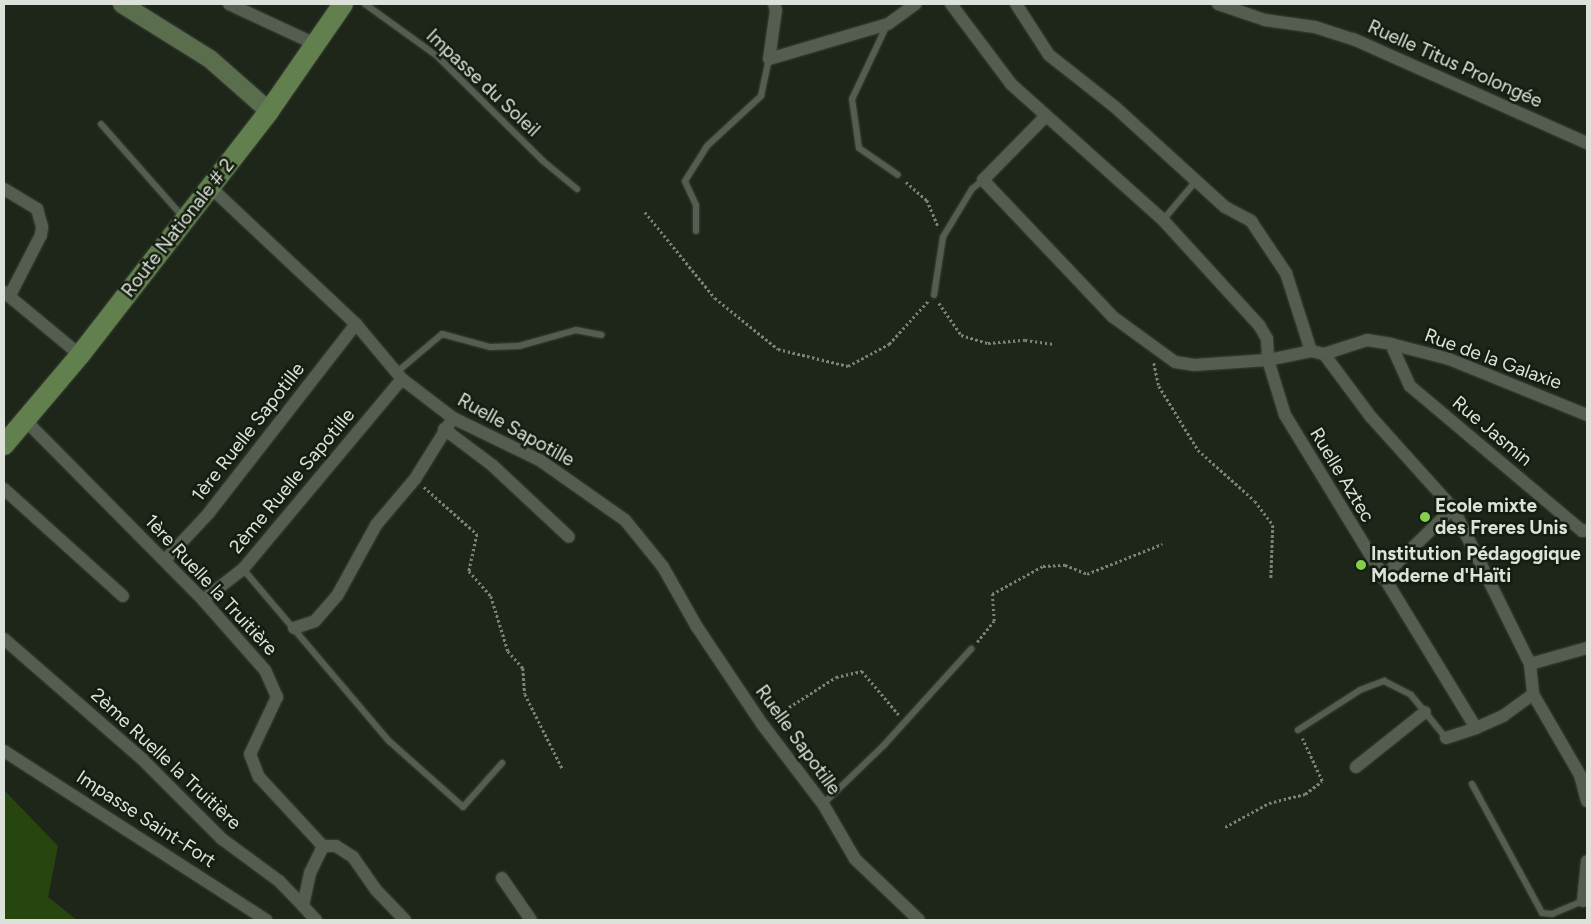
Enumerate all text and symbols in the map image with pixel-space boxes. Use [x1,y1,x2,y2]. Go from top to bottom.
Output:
street label: Ruelle Titus Prolongée [1364,15,1546,113]
street label: Impasse du Soleil [421,24,545,142]
street label: Route Nationale # 2 [117,154,239,302]
street label: Rue de la Galaxie [1421,324,1565,394]
street label: 1ère Ruelle Sapotille [187,358,309,506]
street label: Ruelle Sapotille [454,388,578,472]
street label: Rue Jasmin [1447,391,1537,471]
street label: 2ème Ruelle Sapotille [225,404,359,558]
street label: Ruelle Aztec [1305,424,1379,526]
place label: Ecole mixte des Freres Unis [1435,495,1567,539]
street label: 1ère Ruelle la Truitière [140,510,282,660]
marker: Ecole mixte des Freres Unis [1419,511,1431,523]
place label: Institution Pédagogique Moderne d'Haïti [1371,543,1581,587]
marker: Institution Pédagogique Moderne d'Haïti [1355,559,1367,571]
street label: Ruelle Sapotille [751,681,845,799]
street label: 2ème Ruelle la Truitière [86,684,246,834]
street label: Impasse Saint-Fort [72,766,220,872]

